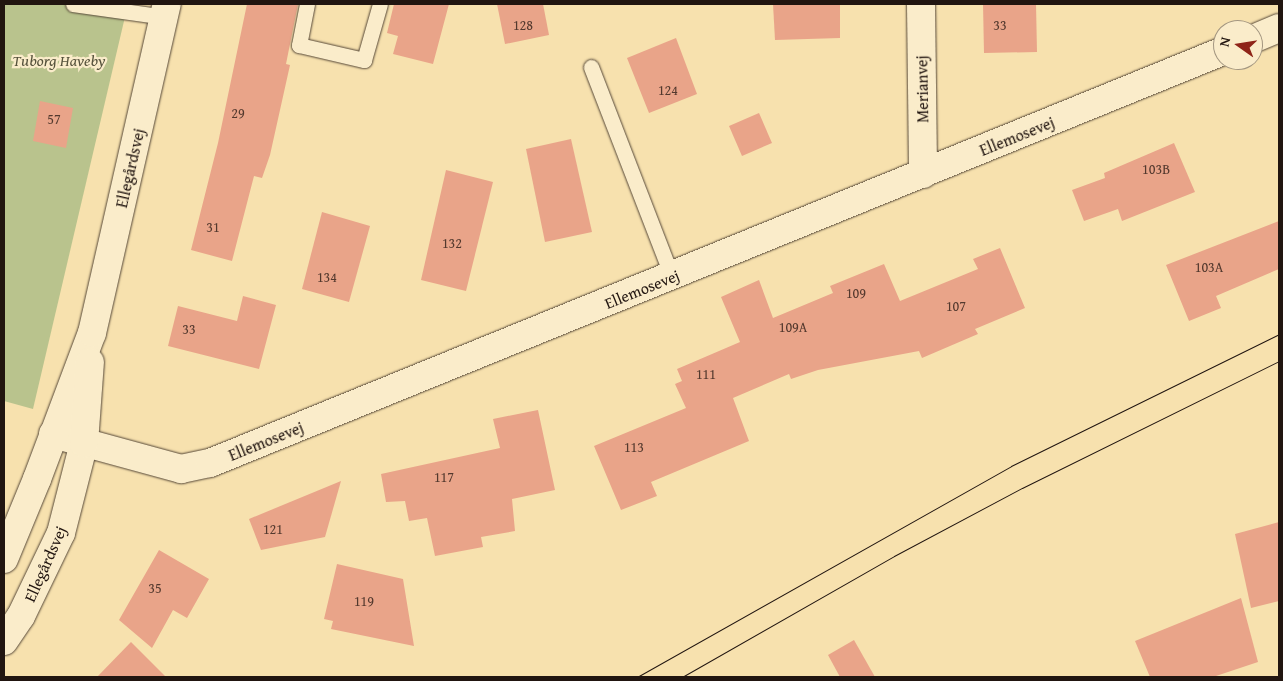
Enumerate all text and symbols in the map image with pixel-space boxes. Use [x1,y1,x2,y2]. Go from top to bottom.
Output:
house number: 128 [513,17,533,33]
house number: 33 [993,17,1007,33]
north arrow [1213,20,1263,70]
text: N [1214,35,1235,49]
park label: Tuborg Haveby [13,50,105,70]
street label: Merianvej [912,55,932,123]
house number: 124 [658,82,678,98]
house number: 29 [231,105,245,121]
house number: 57 [47,111,61,127]
street label: Ellemosevej [977,112,1057,160]
street label: Ellegårdsvej [112,126,148,210]
house number: 103B [1142,161,1170,177]
house number: 31 [206,219,220,235]
house number: 132 [442,235,462,251]
house number: 103A [1195,259,1223,275]
street label: Ellemosevej [602,265,682,313]
house number: 134 [317,269,337,285]
house number: 109 [846,285,866,301]
house number: 107 [946,298,966,314]
house number: 109A [779,319,807,335]
house number: 33 [182,321,196,337]
house number: 111 [696,366,716,382]
street label: Ellemosevej [226,417,306,465]
house number: 113 [624,439,644,455]
house number: 117 [434,469,454,485]
house number: 121 [263,521,283,537]
street label: Ellegårdsvej [20,523,70,605]
house number: 35 [148,580,162,596]
house number: 119 [354,593,374,609]

